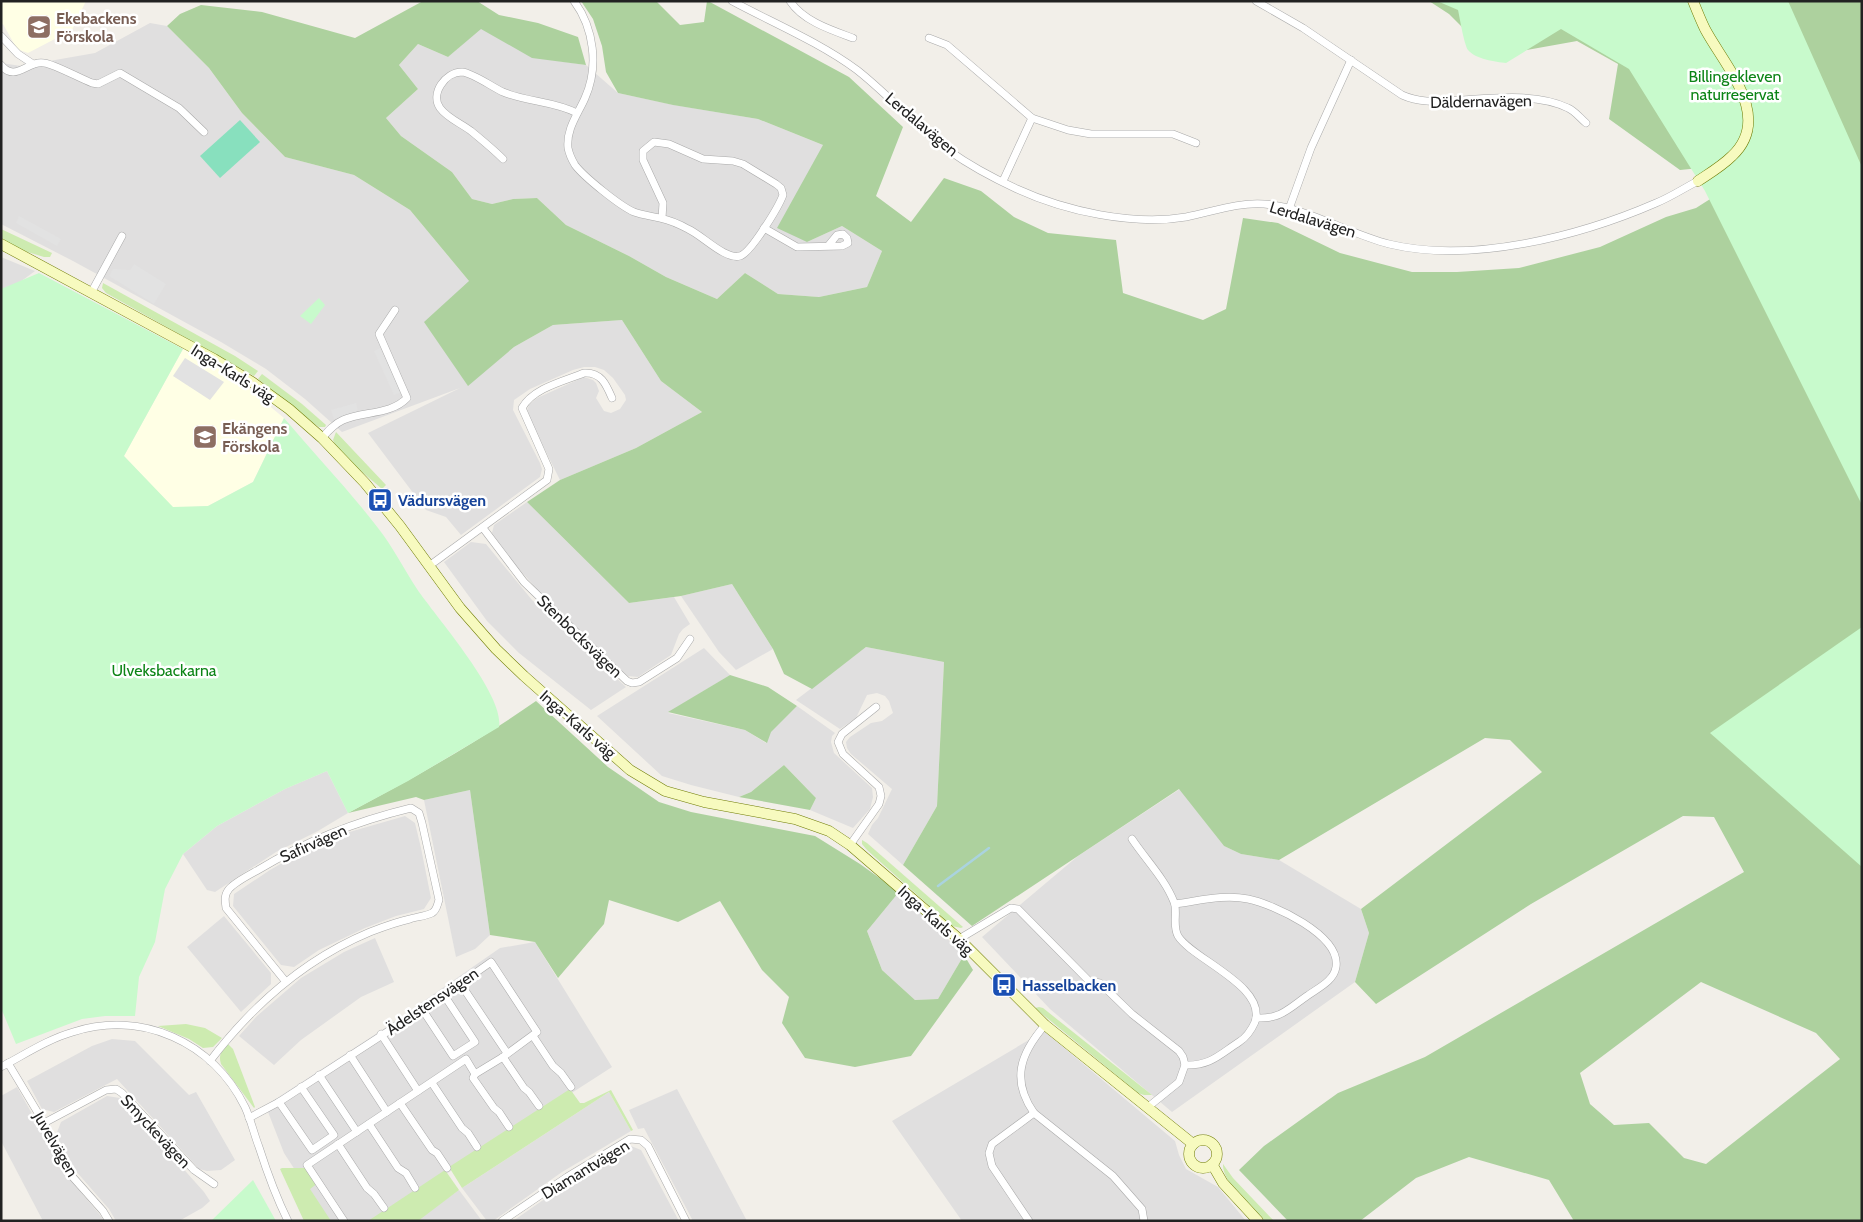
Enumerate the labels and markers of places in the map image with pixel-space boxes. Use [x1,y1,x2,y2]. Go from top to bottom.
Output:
place label: Ekebackens Förskola [56,9,137,46]
school or university icon: Ekebackens Förskola [26,14,52,40]
place label: Ekängens Förskola [222,419,288,456]
school or university icon: Ekängens Förskola [192,424,218,450]
bus stop icon: Vädursvägen [367,487,393,513]
place label: Vädursvägen [398,491,486,510]
bus stop icon: Hasselbacken [991,972,1017,998]
place label: Hasselbacken [1022,976,1116,995]

